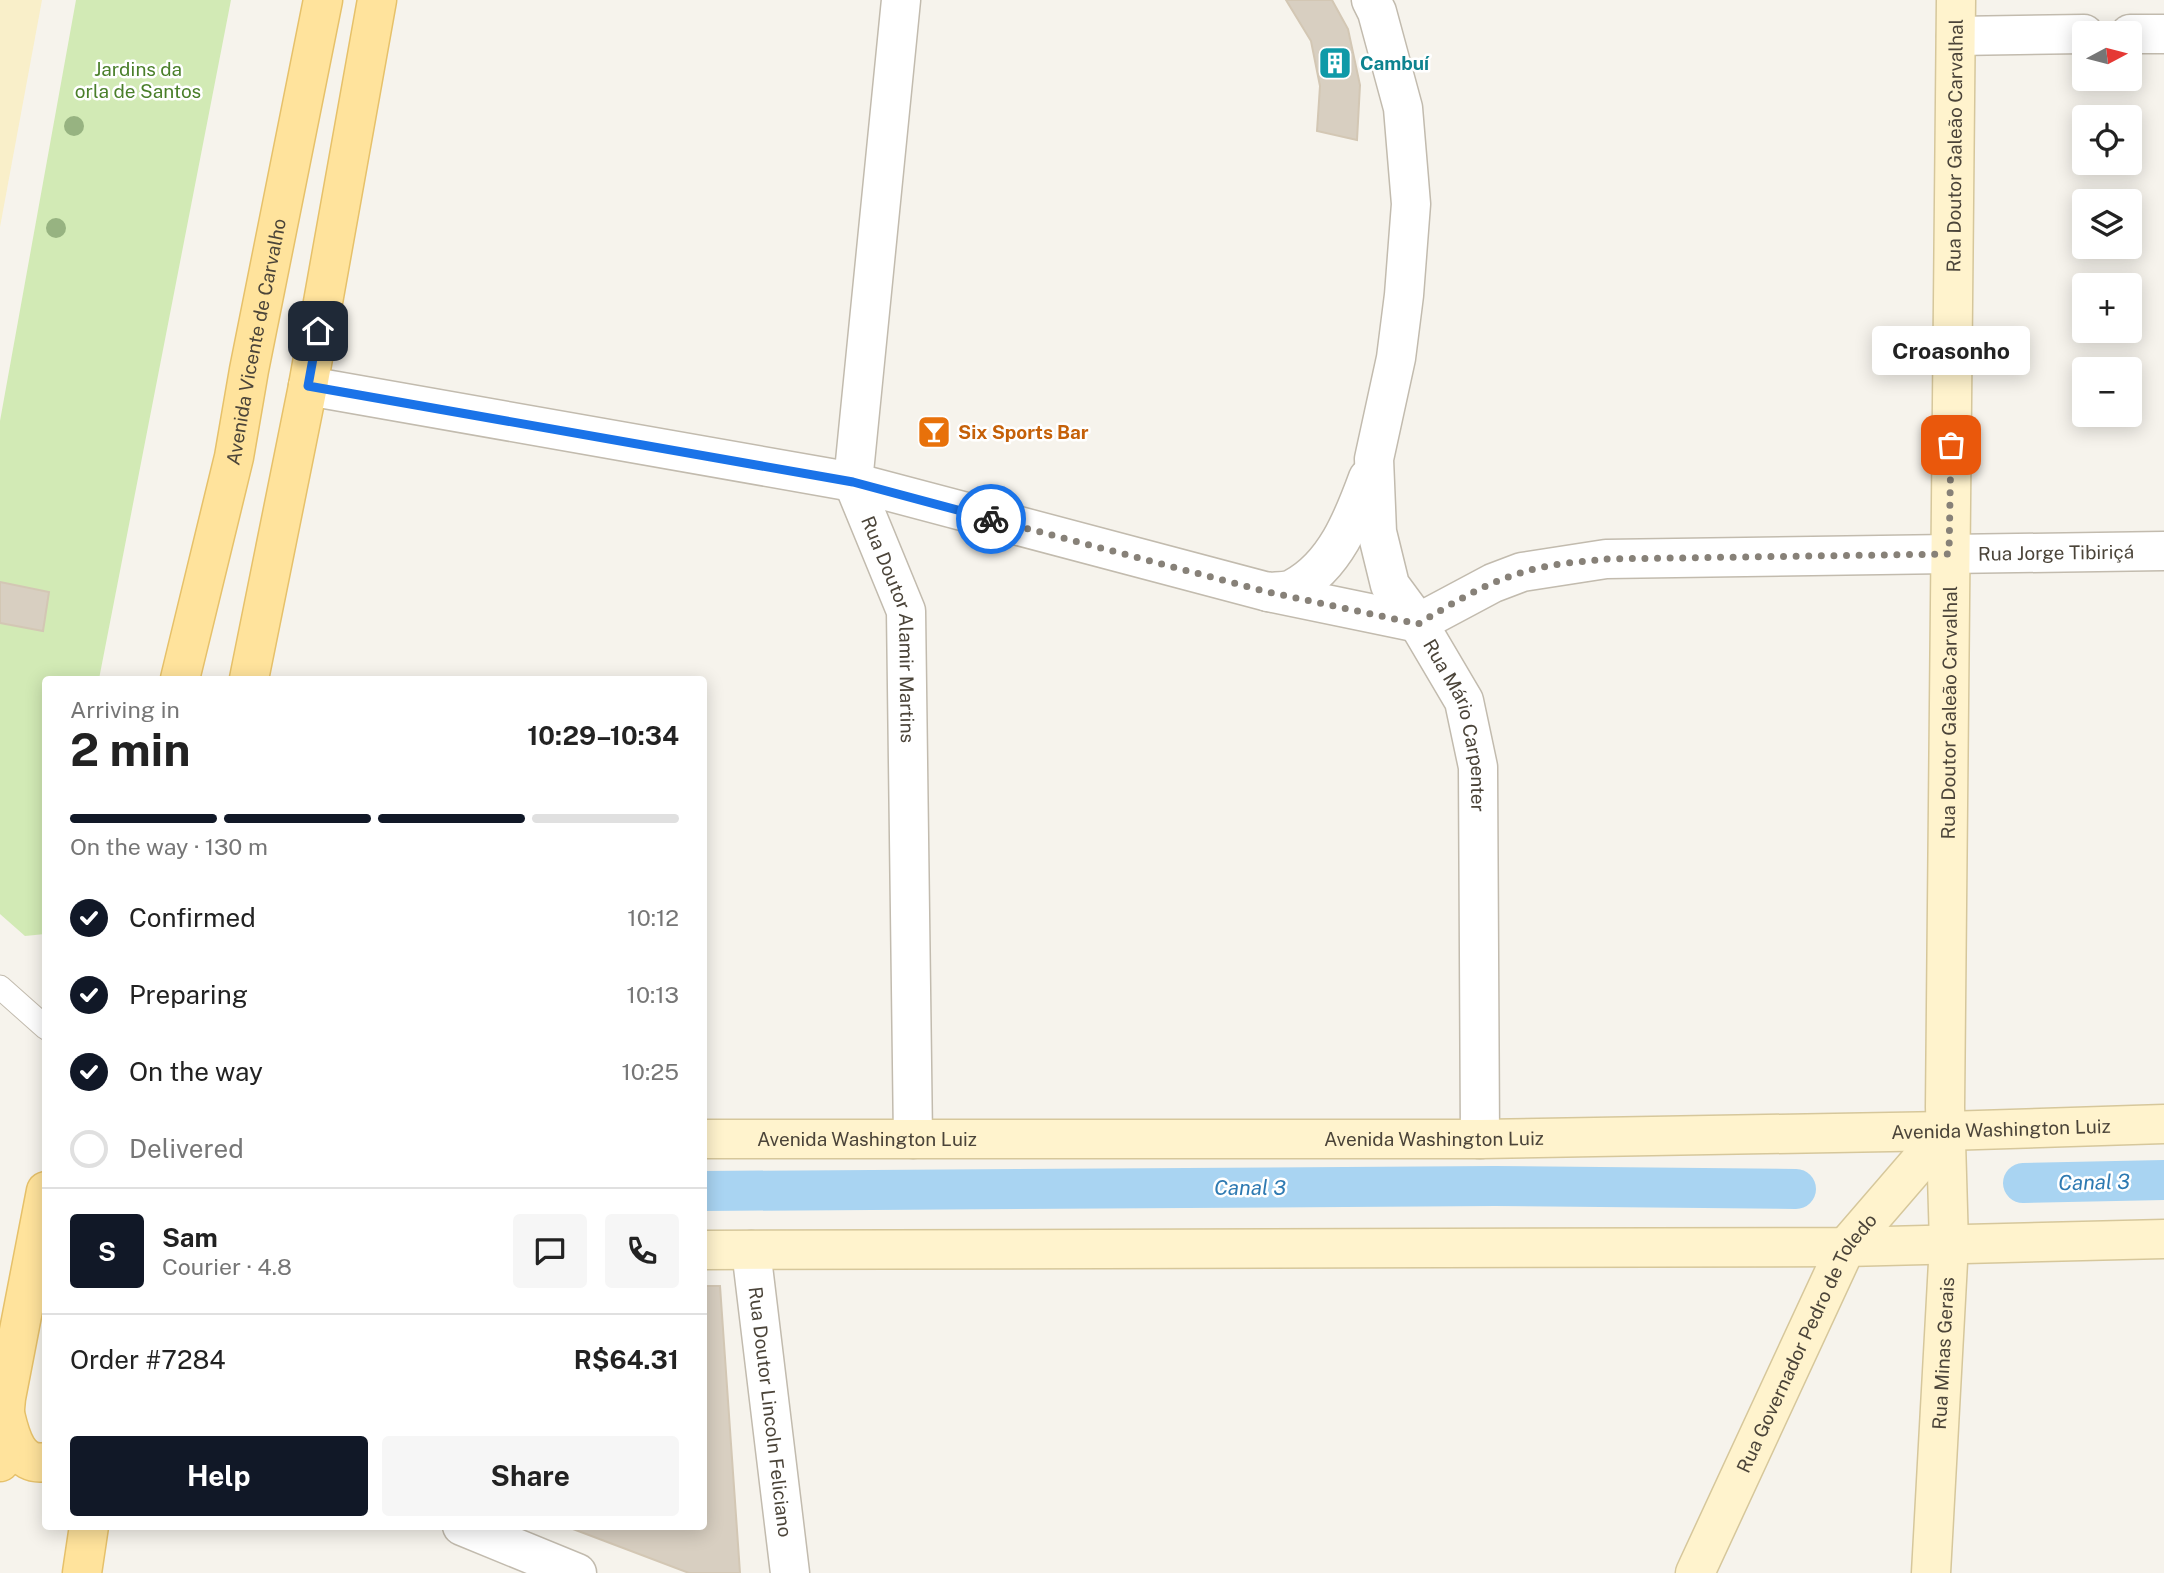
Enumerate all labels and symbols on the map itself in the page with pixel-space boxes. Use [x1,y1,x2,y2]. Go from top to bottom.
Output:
street label: Rua Doutor Galeão Carvalhal [1942,19,1967,273]
north arrow [2072,21,2142,91]
building icon: Cambuí [1316,44,1354,82]
place label: Cambuí [1360,52,1430,74]
park label: Jardins da orla de Santos [75,58,201,102]
street label: Avenida Vicente de Carvalho [221,216,290,467]
pin [288,301,348,361]
callout: Croasonho [1872,326,2030,375]
bar icon: Six Sports Bar [915,413,953,451]
pin [1921,415,1981,475]
place label: Six Sports Bar [958,421,1089,443]
courier [956,484,1026,554]
street label: Rua Doutor Alamir Martins [857,513,919,743]
street label: Rua Jorge Tibiriçá [1978,540,2134,565]
street label: Rua Doutor Galeão Carvalhal [1937,586,1961,840]
street label: Rua Mário Carpenter [1419,635,1489,812]
street label: Avenida Washington Luiz [1891,1115,2111,1143]
street label: Avenida Washington Luiz [1324,1127,1544,1150]
street label: Avenida Washington Luiz [757,1128,977,1150]
water label: Canal 3 [2058,1169,2130,1195]
water label: Canal 3 [1214,1175,1286,1200]
street label: Rua Governador Pedro de Toledo [1732,1209,1881,1476]
street label: Rua Minas Gerais [1928,1276,1958,1430]
street label: Rua Doutor Lincoln Feliciano [745,1285,797,1538]

